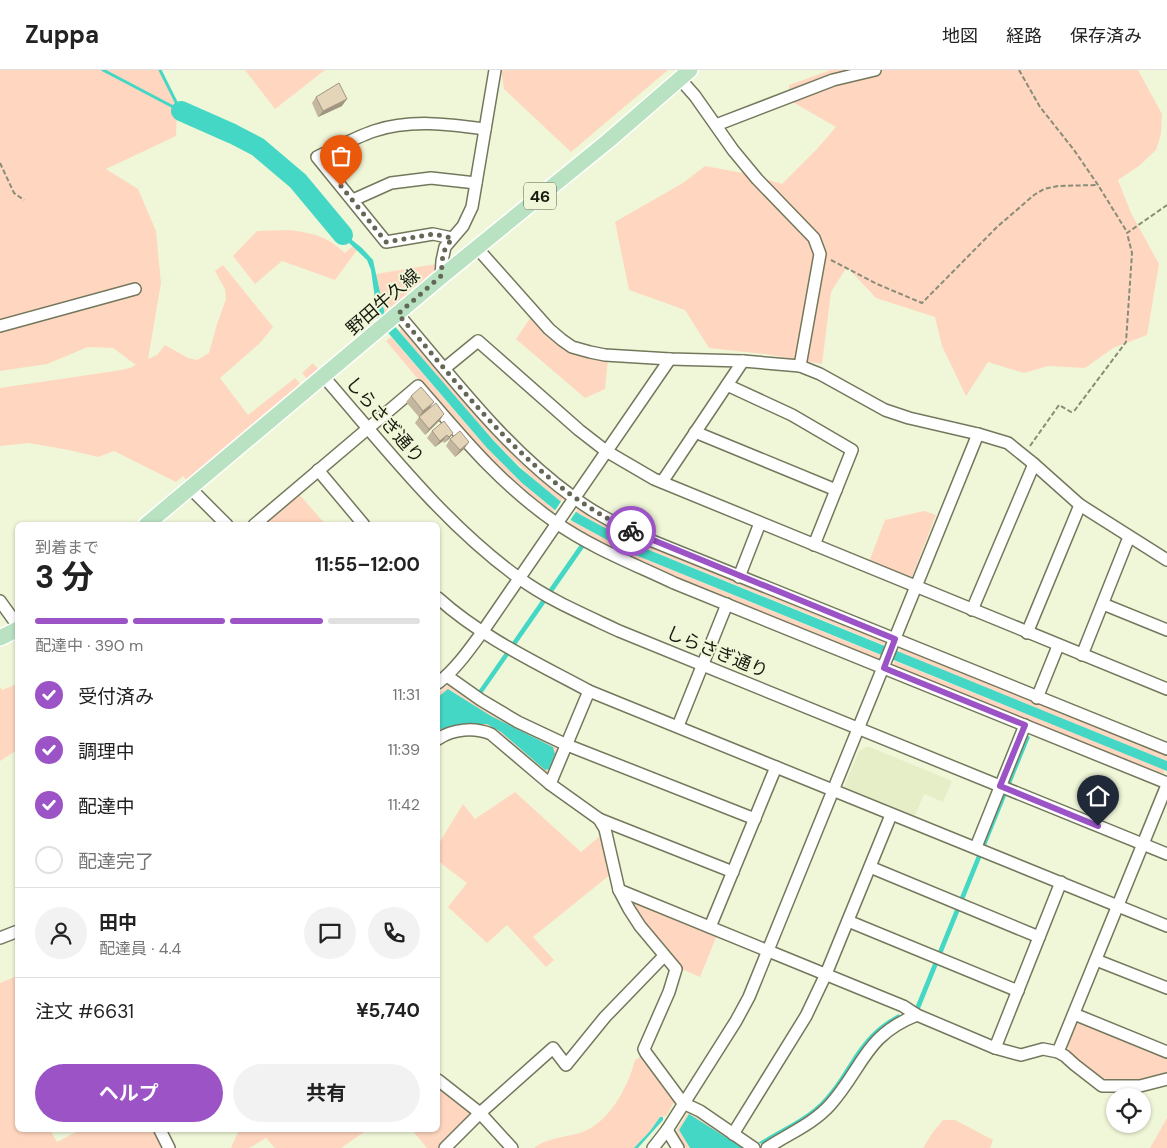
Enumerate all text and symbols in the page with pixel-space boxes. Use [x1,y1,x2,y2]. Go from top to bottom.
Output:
text: Zuppa [25,19,99,50]
text: 地図 [942,24,978,48]
text: 経路 [1006,24,1042,48]
text: 保存済み [1070,24,1142,48]
pin [320,135,362,186]
icon: bag [327,142,355,170]
road number: 46 [524,182,556,210]
street label: 野田牛久線 [341,263,425,341]
street label: しらさぎ通り [341,371,429,469]
courier [606,506,656,556]
icon: bike [617,517,645,545]
text: 到着まで [35,537,99,558]
text: 11:55–12:00 [315,552,420,577]
text: 3 分 [35,556,94,598]
street label: しらさぎ通り [662,621,772,683]
text: 配達中 · 390 m [35,635,143,656]
icon: check [35,681,63,709]
text: 受付済み [78,684,154,709]
text: 11:31 [393,684,420,705]
icon: check [35,736,63,764]
text: 調理中 [78,739,135,764]
text: 11:39 [388,739,420,760]
pin [1077,775,1119,826]
icon: home [1084,782,1112,810]
icon: check [35,791,63,819]
text: 配達中 [78,794,135,819]
text: 11:42 [388,794,420,815]
text: 配達完了 [78,849,154,874]
button: person [35,907,87,959]
button: chat [304,907,356,959]
button: phone [368,907,420,959]
text: 田中 [99,910,137,935]
text: 配達員 · 4.4 [99,938,181,959]
text: ¥5,740 [356,998,420,1023]
text: 注文 #6631 [35,999,134,1024]
button: ヘルプ [35,1064,223,1122]
button: 共有 [233,1064,420,1122]
map controls [1106,1088,1151,1133]
button: locate [1106,1088,1151,1133]

